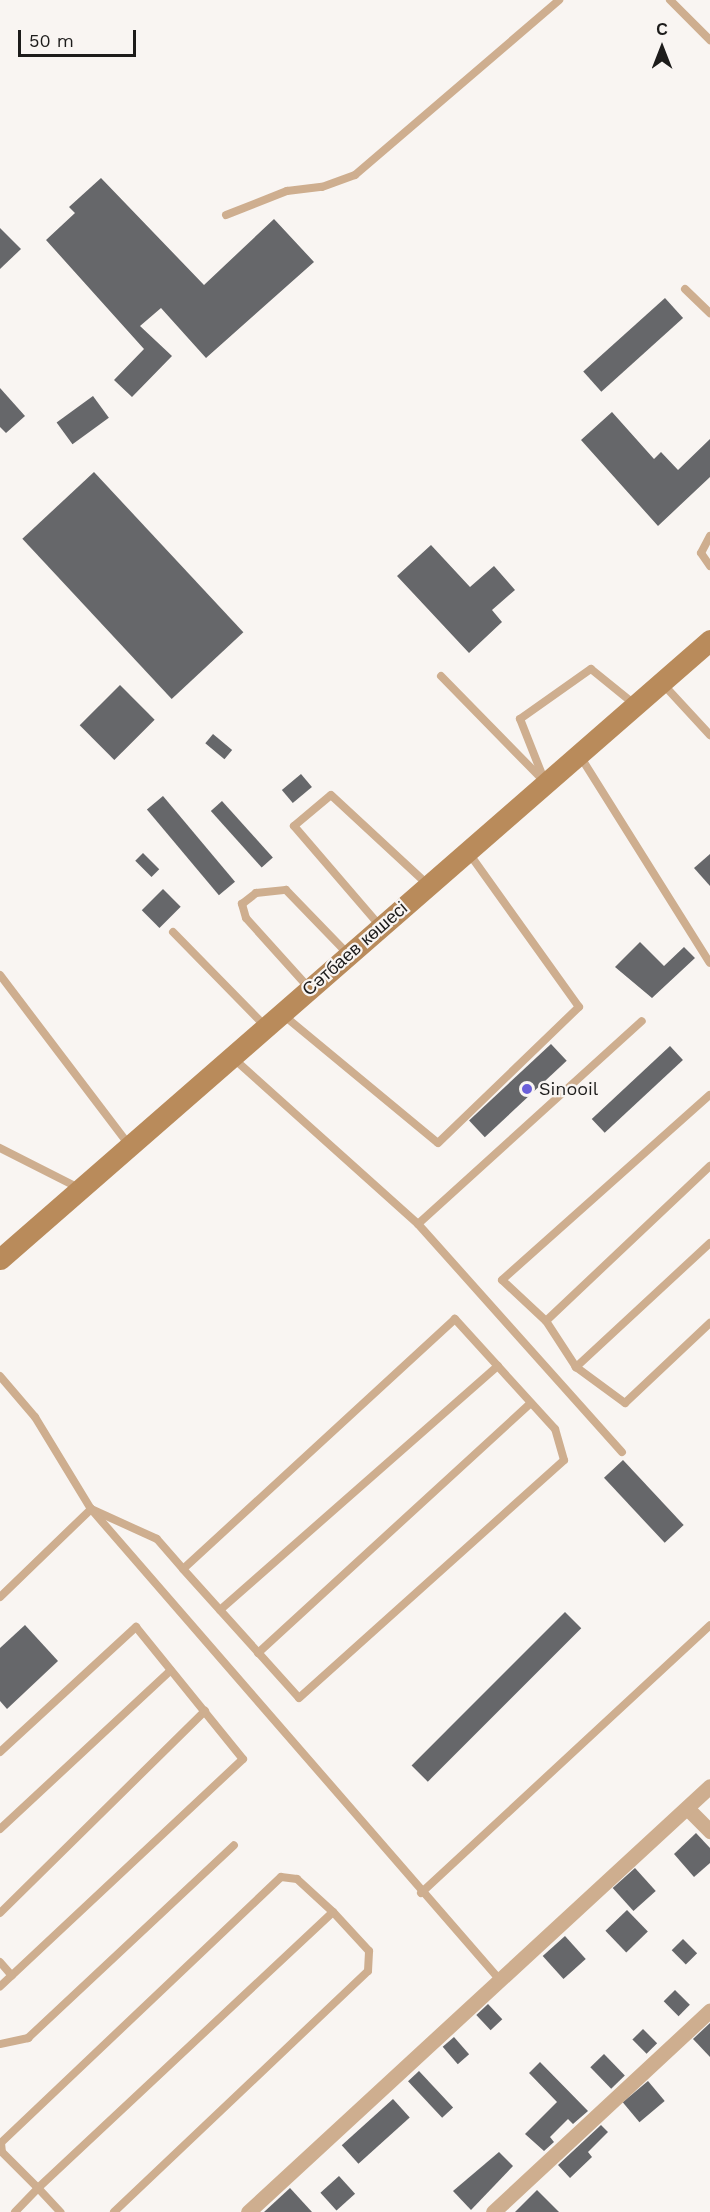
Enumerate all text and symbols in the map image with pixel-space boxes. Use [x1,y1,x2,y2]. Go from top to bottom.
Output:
scale bar [21,18,140,56]
north arrow [632,18,692,78]
text: С [656,20,668,39]
text: 50 m [29,30,74,51]
street label: Сәтбаев көшесі [298,897,412,1001]
place label: Sinooil [539,1078,598,1100]
marker: Sinooil [520,1082,534,1096]

